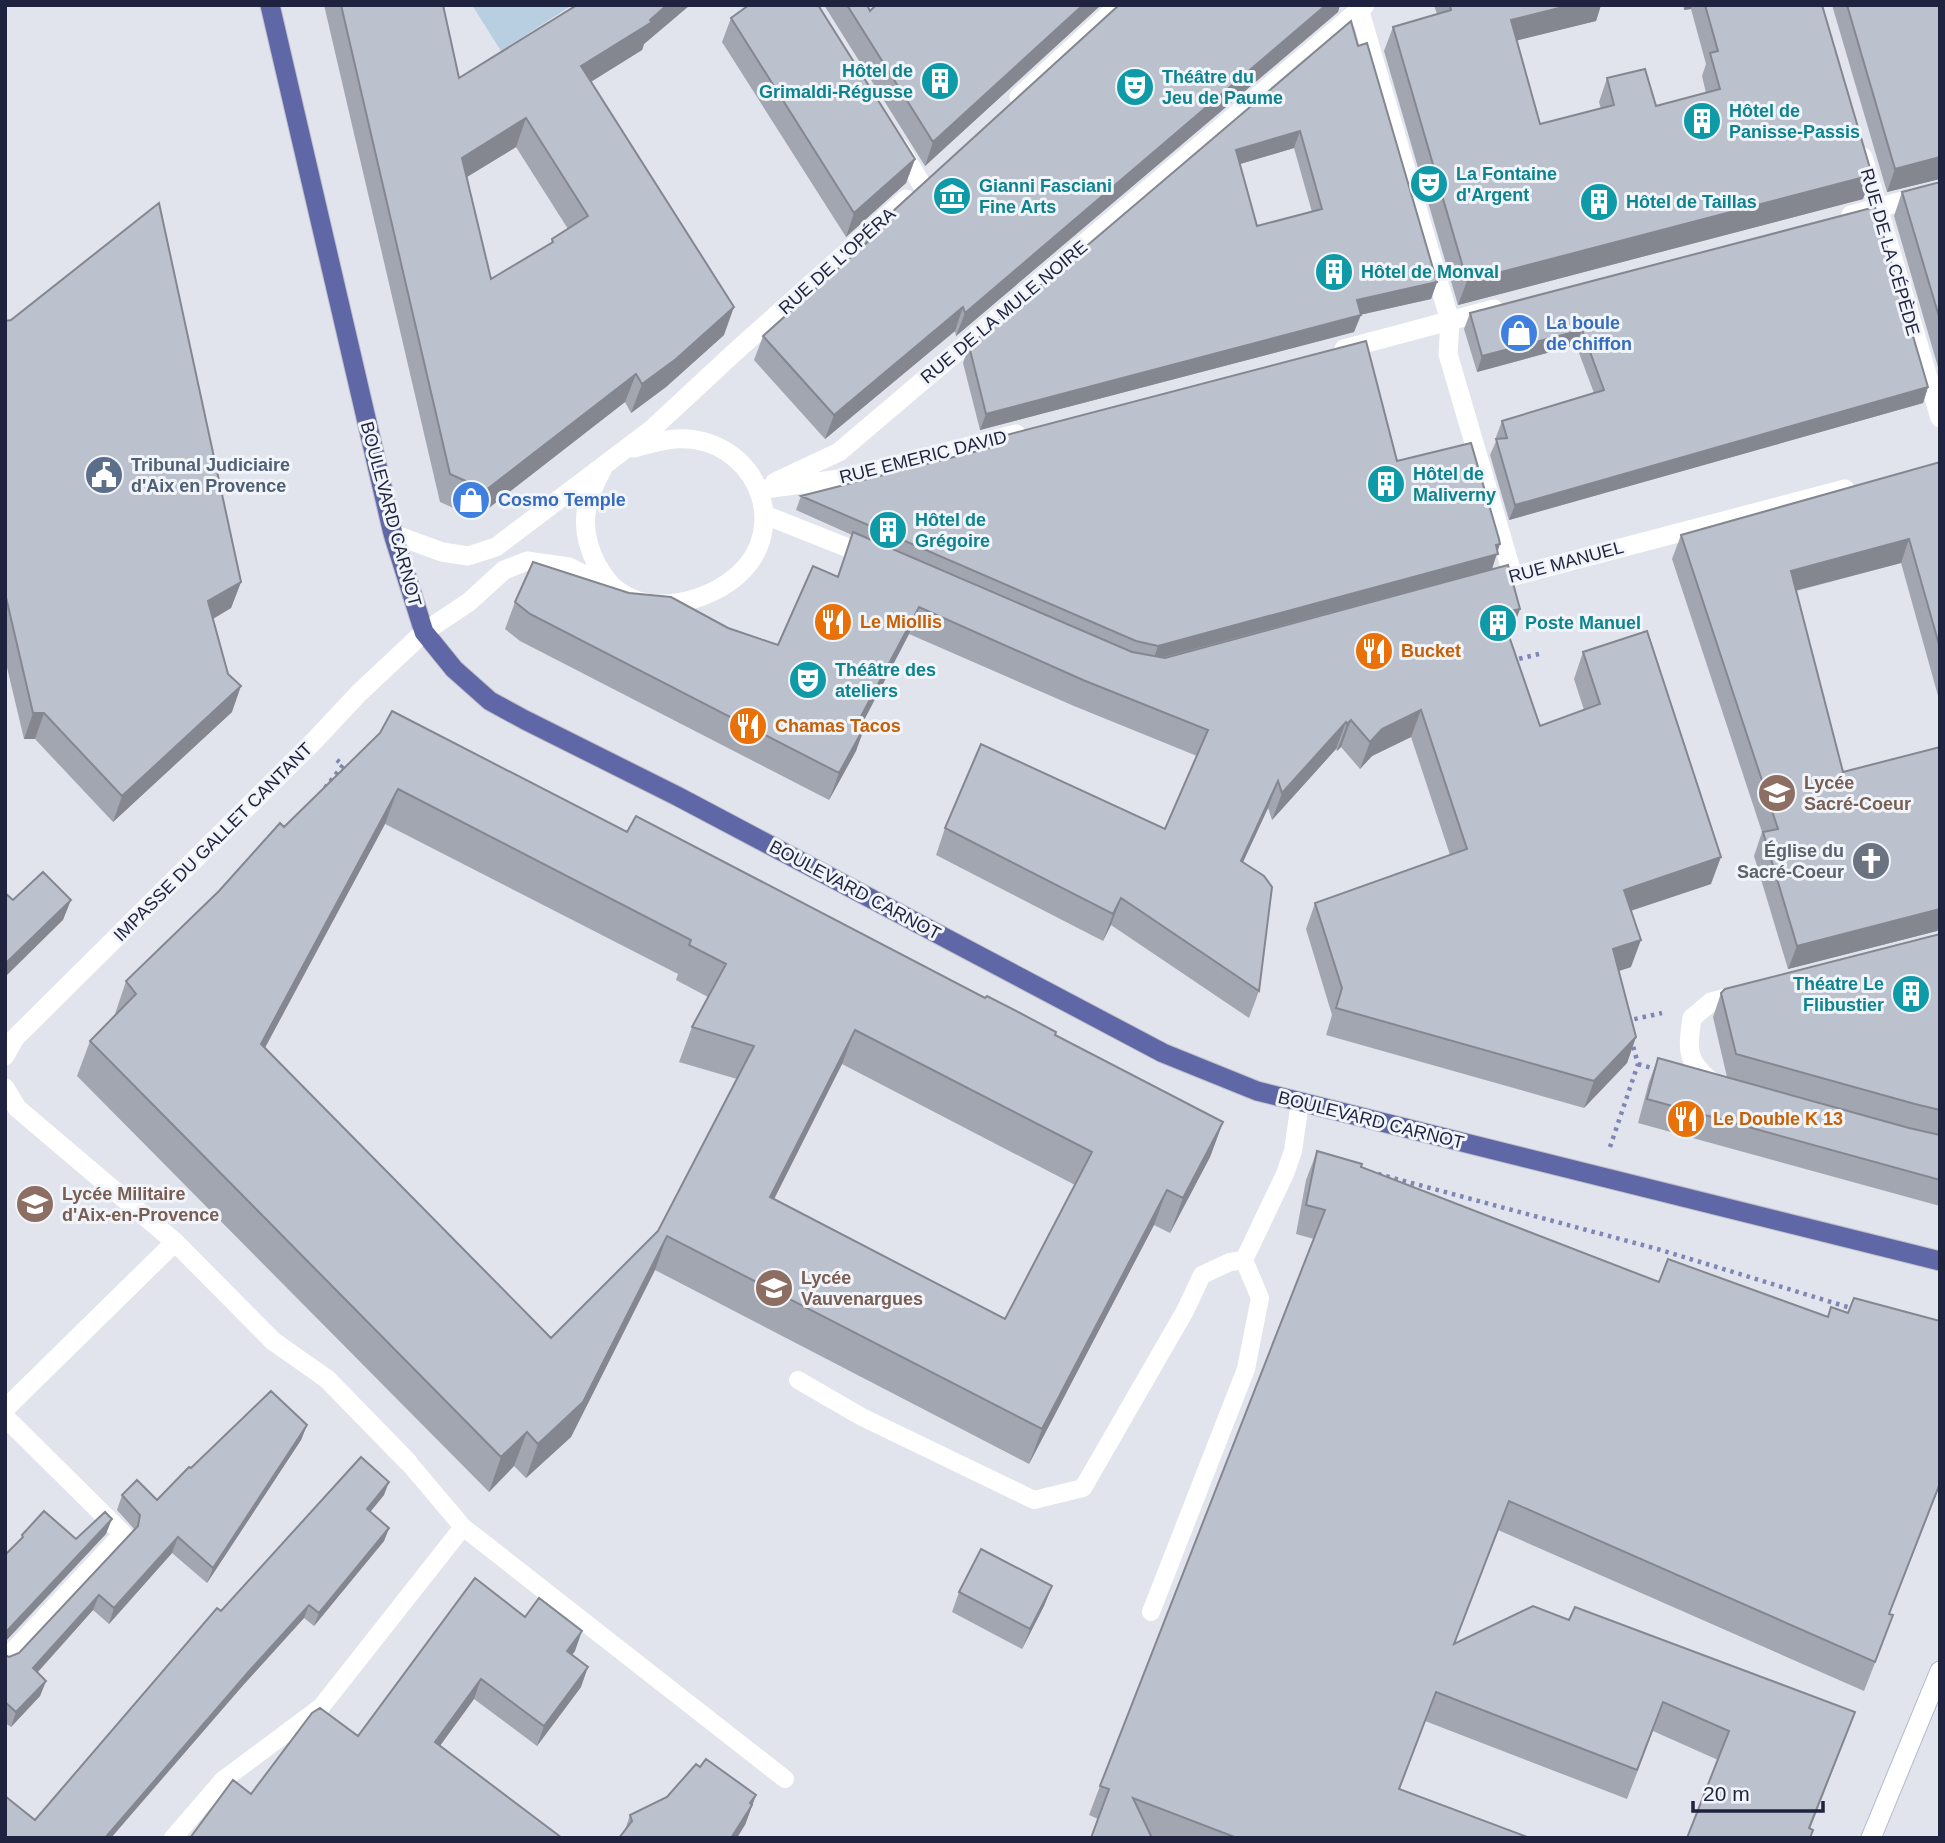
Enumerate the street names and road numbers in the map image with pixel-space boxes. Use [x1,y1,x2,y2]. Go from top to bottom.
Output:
street label: RUE DE LA CÉPÈDE [1857,166,1923,338]
street label: RUE DE L'OPÉRA [775,204,899,318]
street label: RUE DE LA MULE NOIRE [917,237,1091,387]
street label: BOULEVARD CARNOT [357,419,425,609]
street label: RUE EMERIC DAVID [837,427,1009,487]
street label: RUE MANUEL [1506,537,1626,587]
street label: IMPASSE DU GALLET CANTANT [110,739,316,945]
street label: BOULEVARD CARNOT [766,836,944,944]
street label: BOULEVARD CARNOT [1276,1087,1466,1153]

